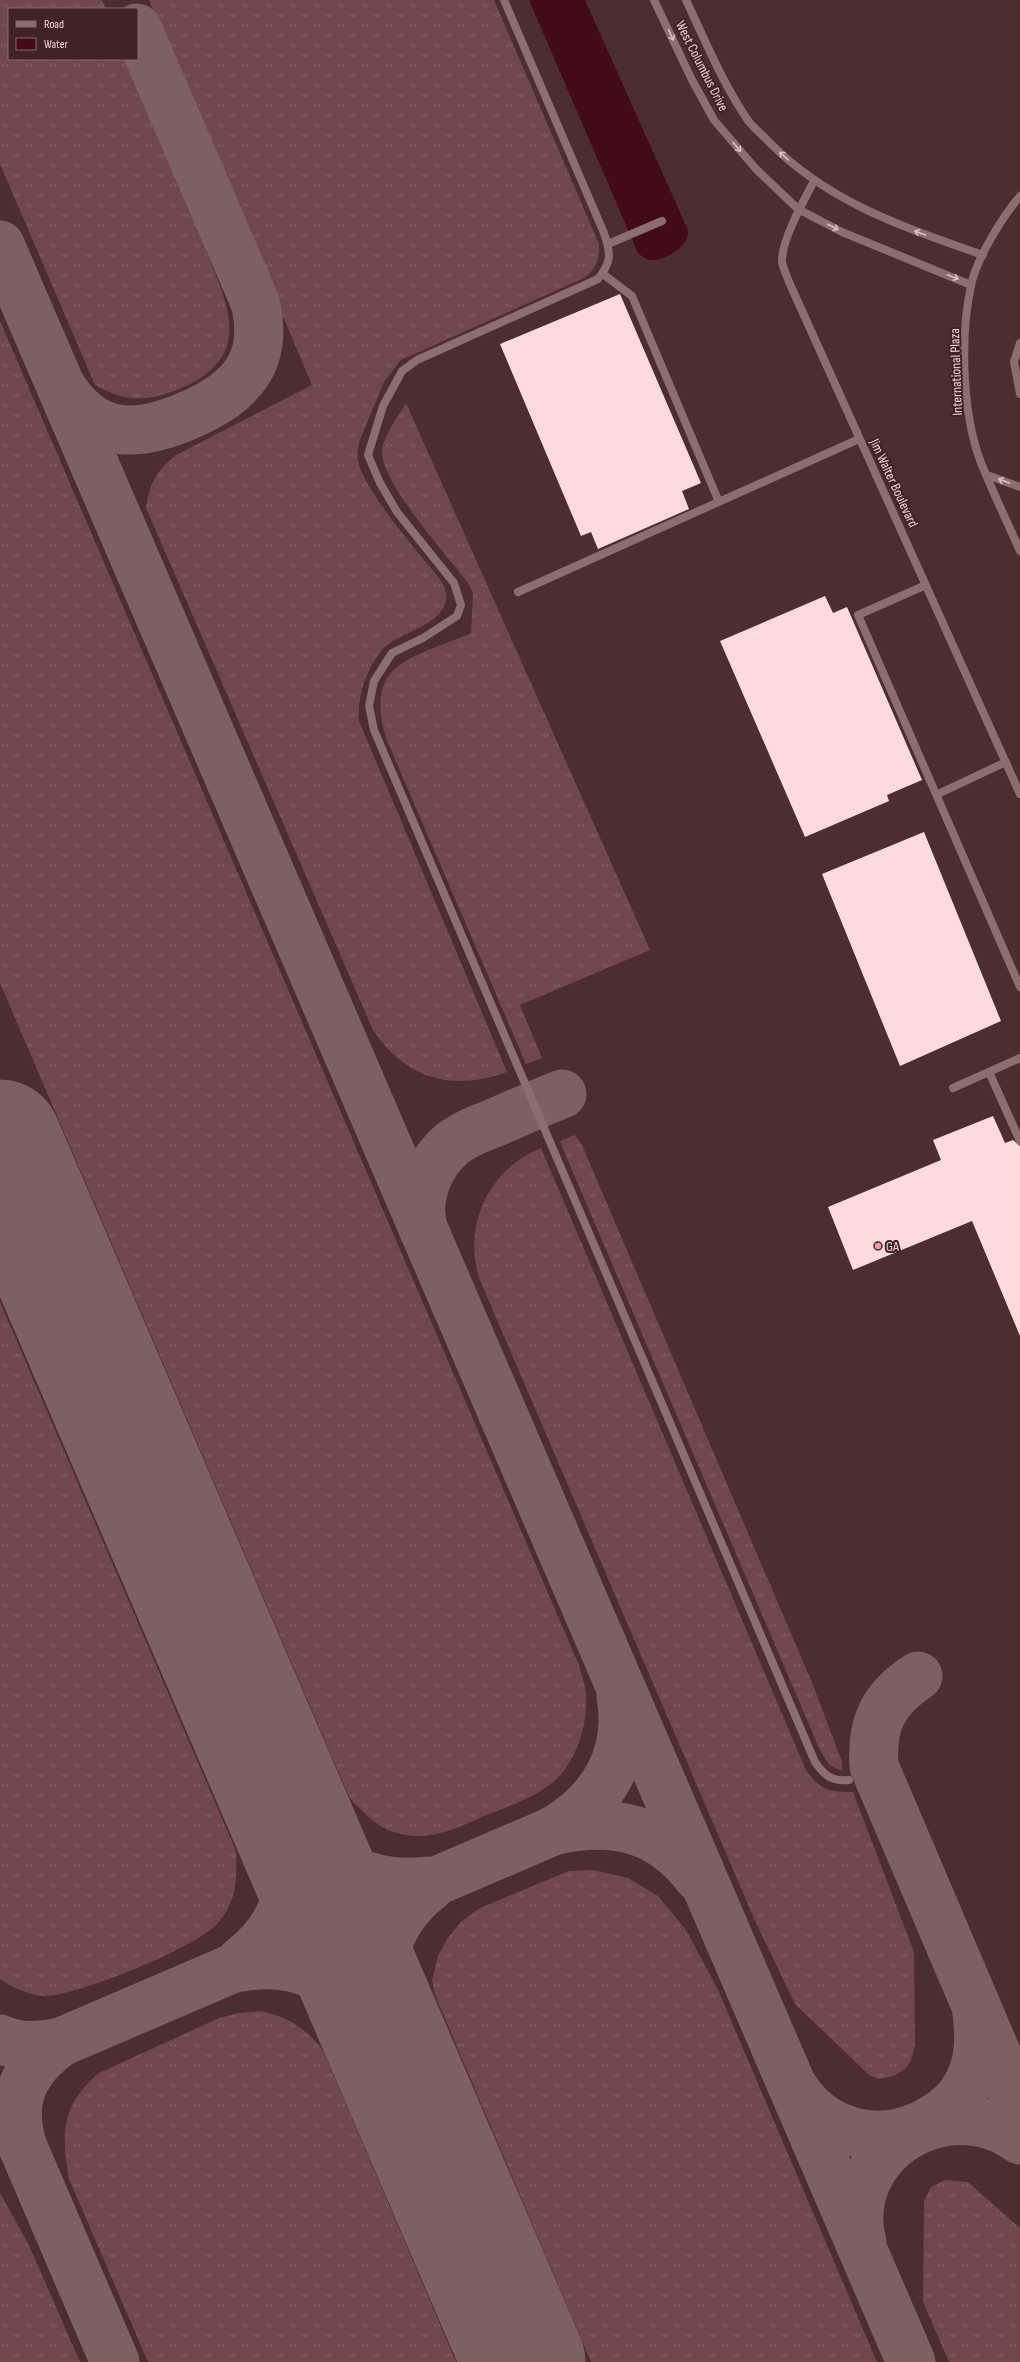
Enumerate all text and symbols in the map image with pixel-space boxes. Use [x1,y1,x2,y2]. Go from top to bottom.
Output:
legend [8,8,138,60]
text: Road [44,17,64,32]
street label: West Columbus Drive [672,18,732,114]
one-way arrow [668,29,675,41]
text: Water [44,37,68,52]
one-way arrow [732,141,741,152]
one-way arrow [779,151,789,161]
one-way arrow [827,224,839,232]
one-way arrow [913,229,926,236]
one-way arrow [946,274,958,282]
street label: International Plaza [946,328,966,416]
street label: Jim Walter Boulevard [866,435,922,530]
one-way arrow [997,477,1010,484]
place label: GA [886,1238,900,1255]
marker: GA [873,1241,883,1251]

